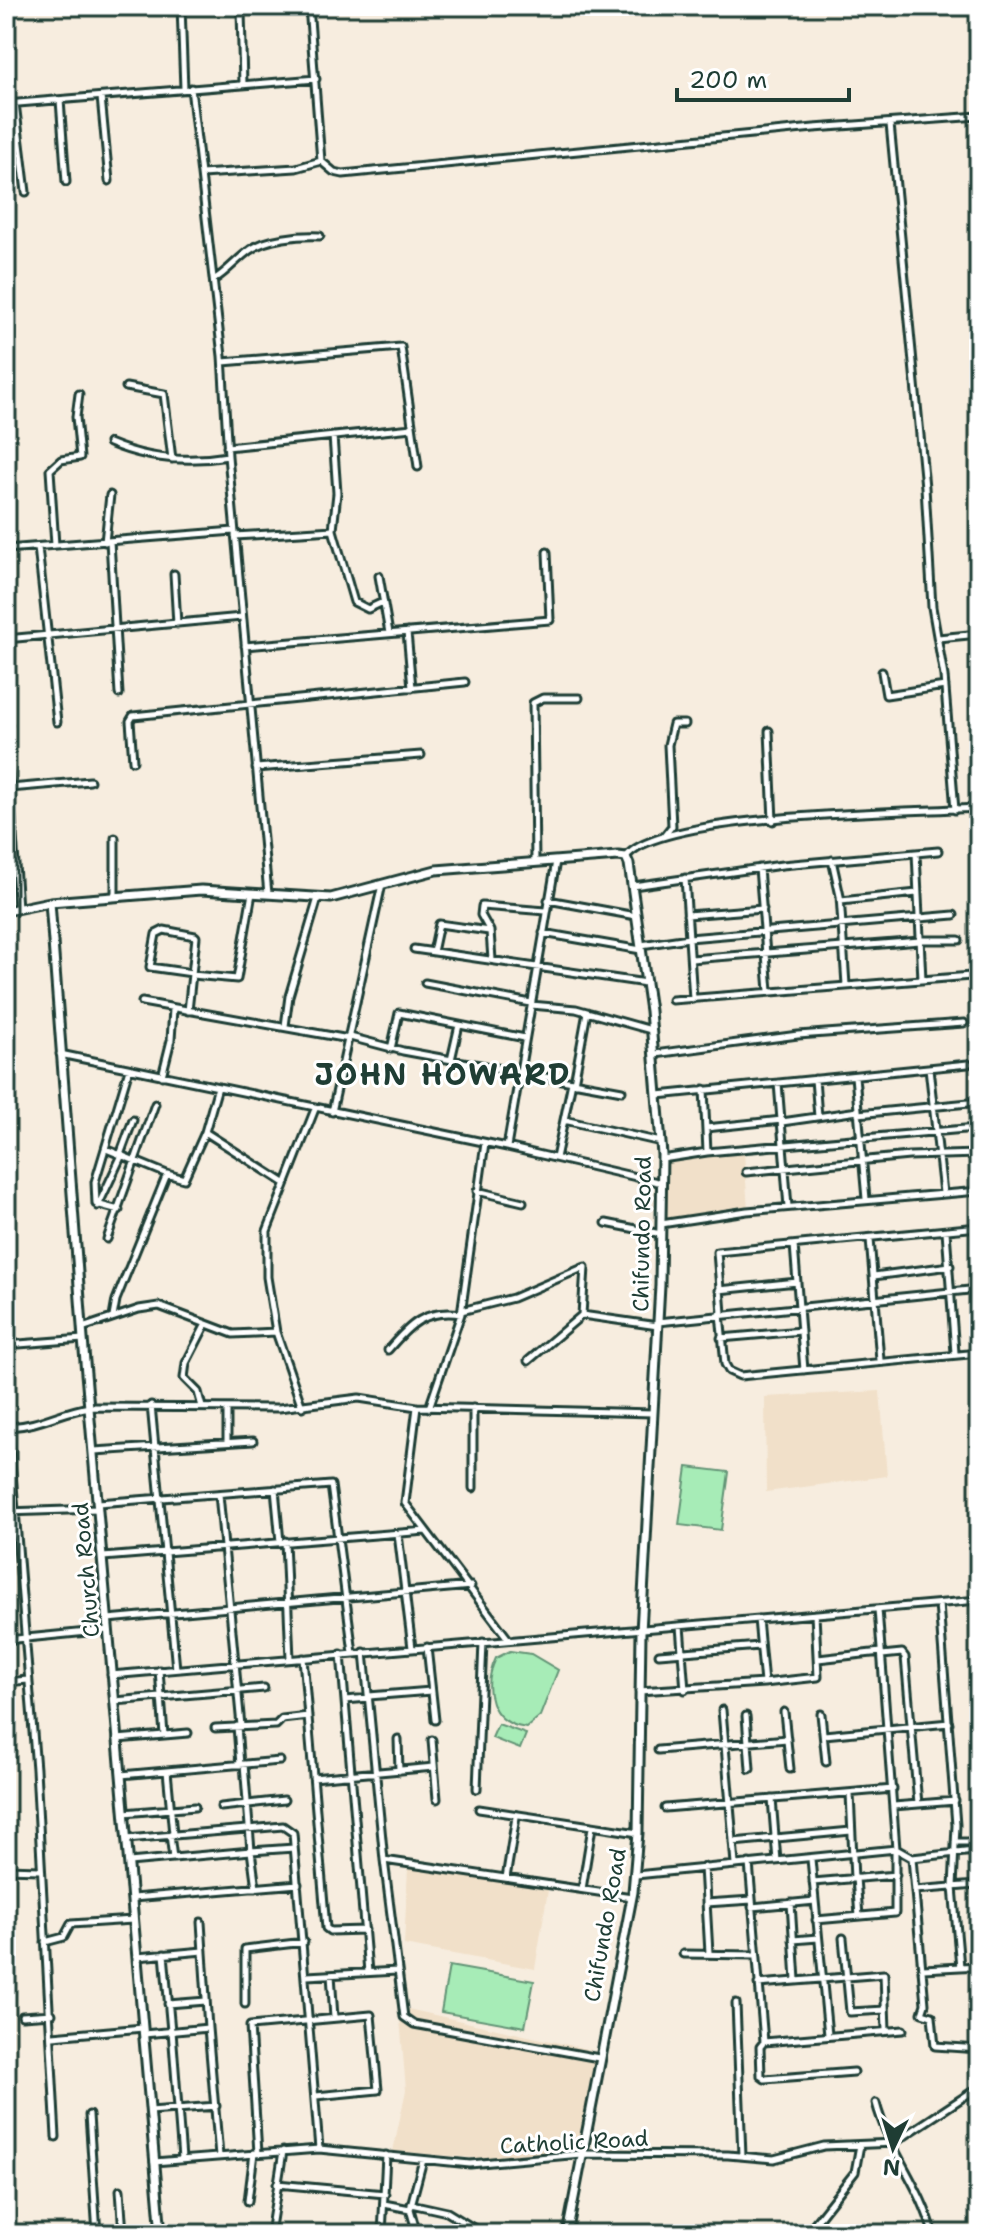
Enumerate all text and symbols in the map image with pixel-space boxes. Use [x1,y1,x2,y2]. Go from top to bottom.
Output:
scale bar [677,52,849,102]
text: 200 m [689,64,767,96]
district label: JOHN HOWARD [314,1054,572,1095]
street label: Chifundo Road [626,1156,658,1312]
street label: Church Road [66,1501,106,1639]
street label: Chifundo Road [577,1846,633,2004]
north arrow [853,2108,933,2188]
street label: Catholic Road [499,2124,649,2160]
text: N [882,2152,901,2183]

